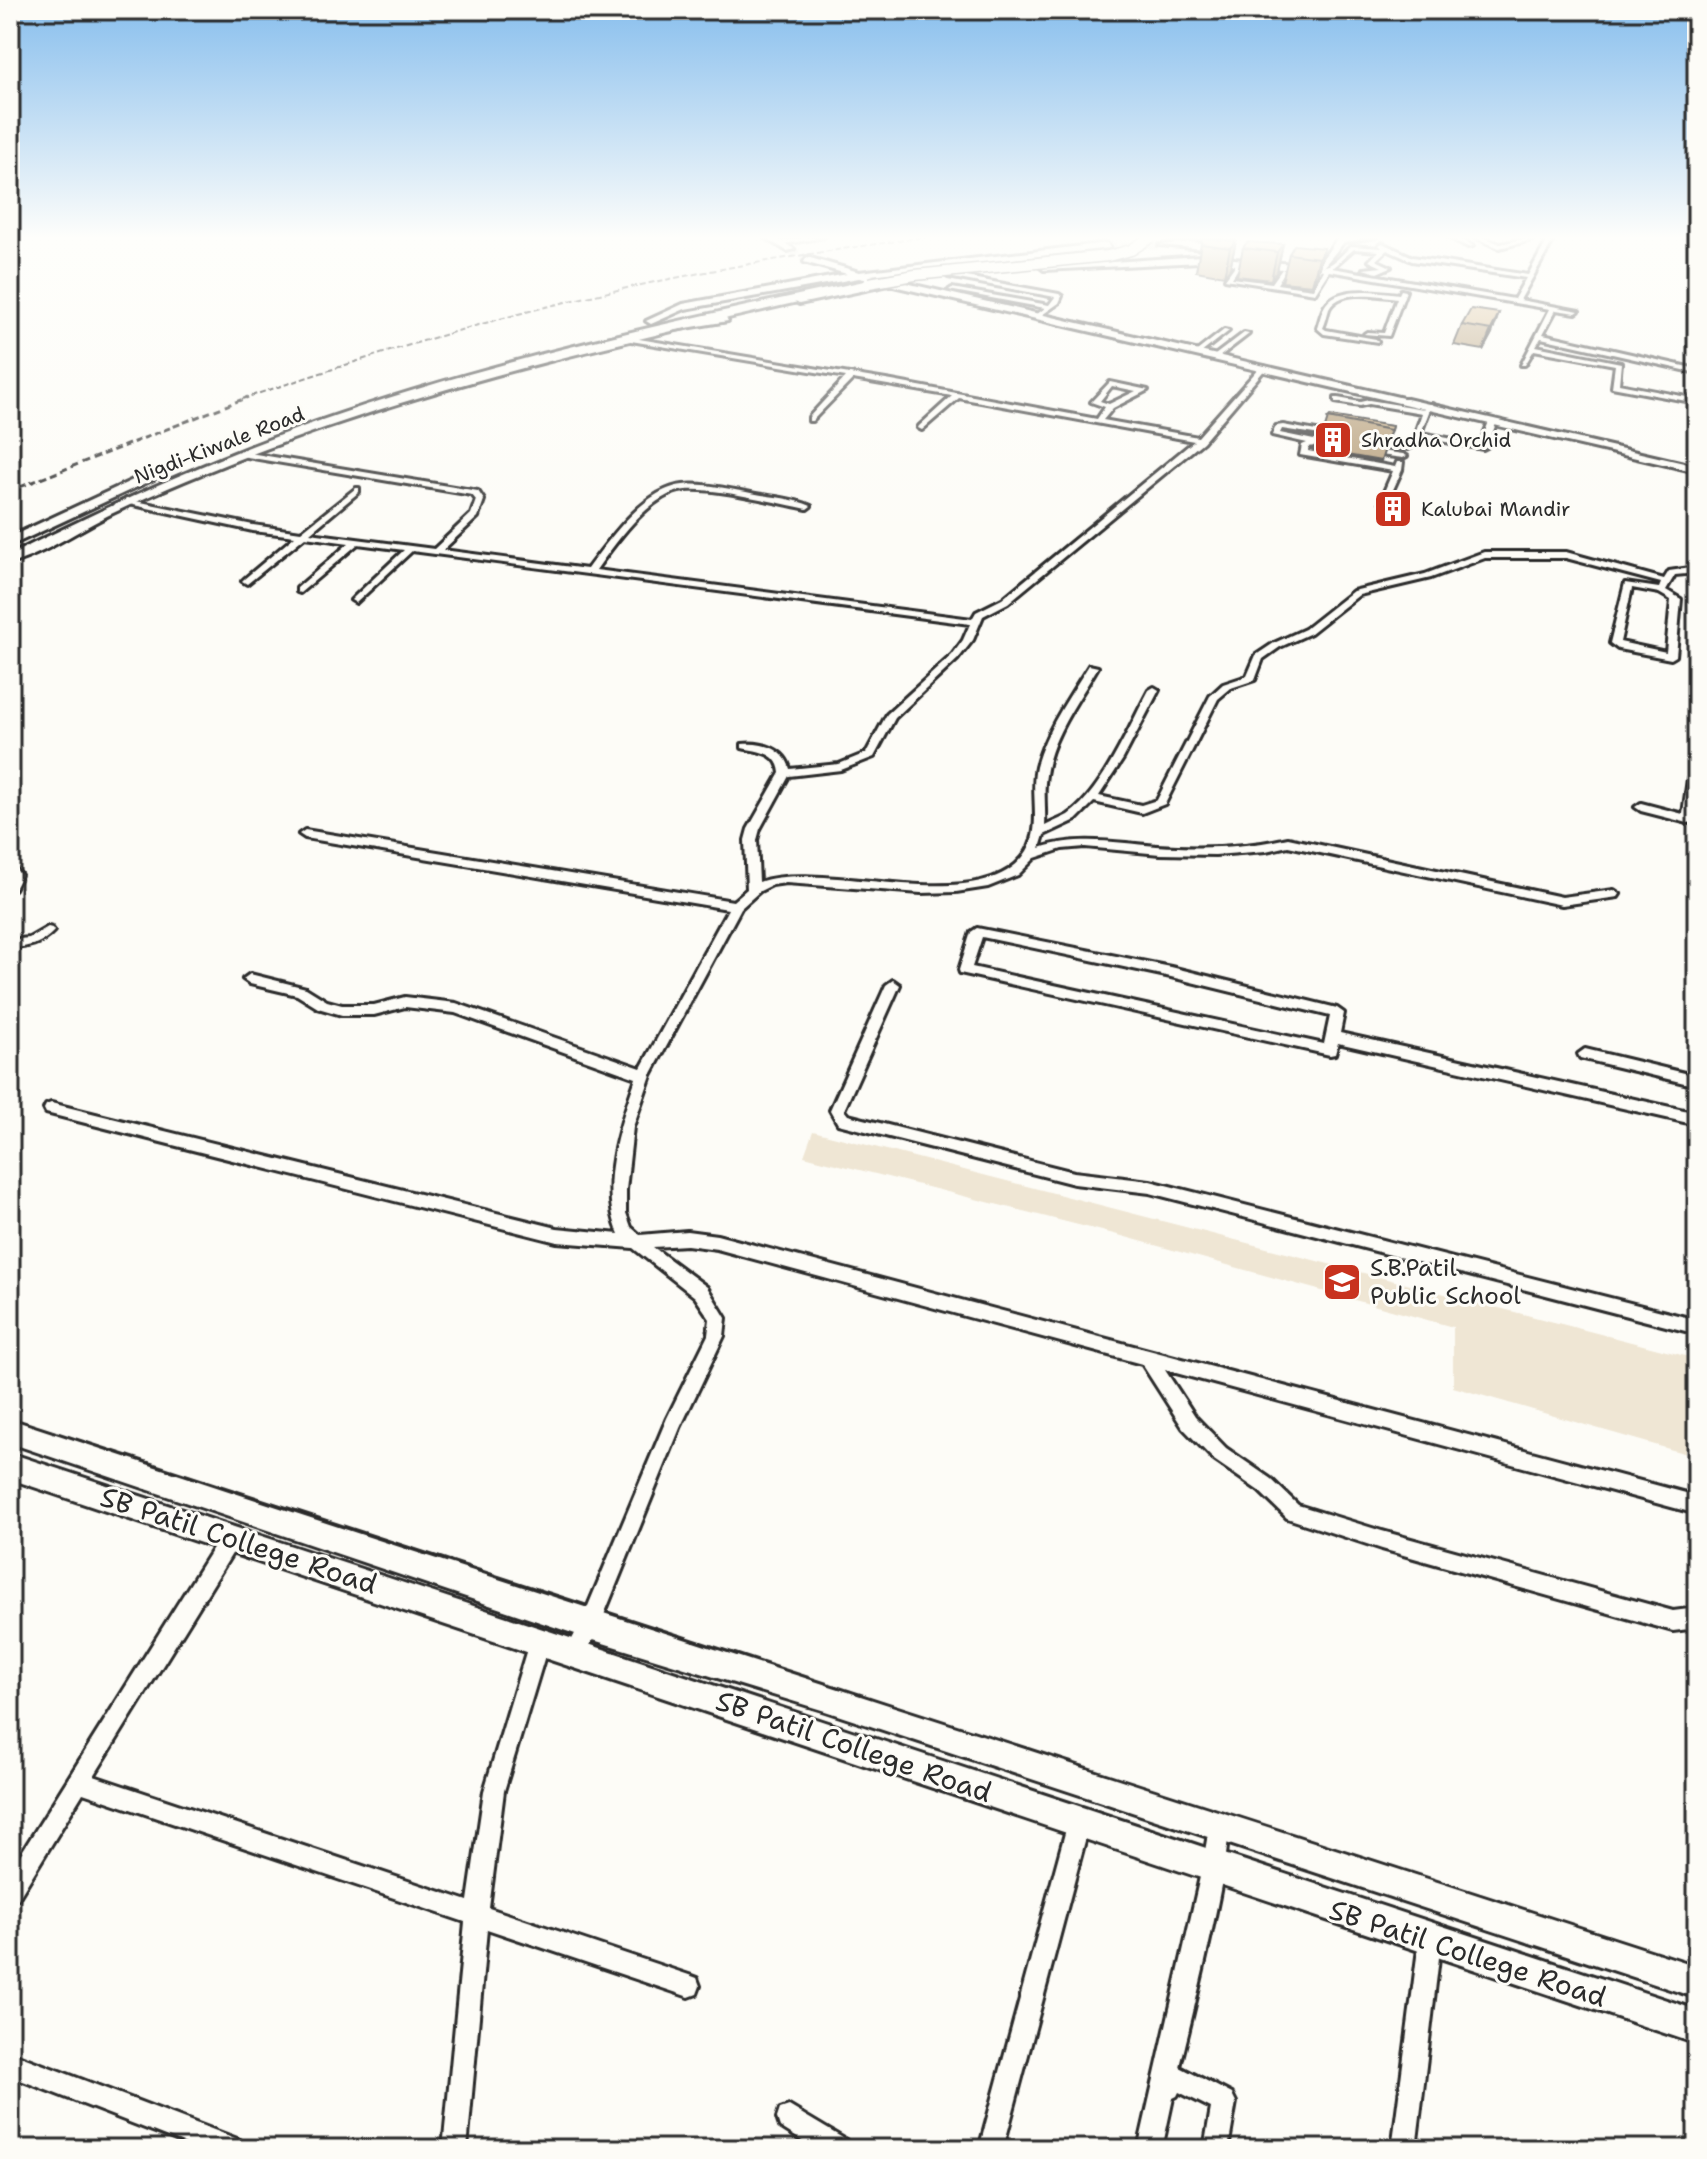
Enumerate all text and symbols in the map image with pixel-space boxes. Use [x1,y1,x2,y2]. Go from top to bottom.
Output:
street label: Nigdi-Kiwale Road [130,400,308,489]
building icon: Shradha Orchid [1312,419,1354,461]
place label: Shradha Orchid [1361,427,1512,453]
building icon: Kalubai Mandir [1372,488,1414,530]
place label: Kalubai Mandir [1421,496,1571,522]
place label: S.B.Patil Public School [1370,1252,1521,1312]
school or university icon: S.B.Patil Public School [1321,1261,1363,1303]
street label: SB Patil College Road [96,1477,382,1603]
street label: SB Patil College Road [711,1681,997,1811]
street label: SB Patil College Road [1325,1890,1611,2016]

